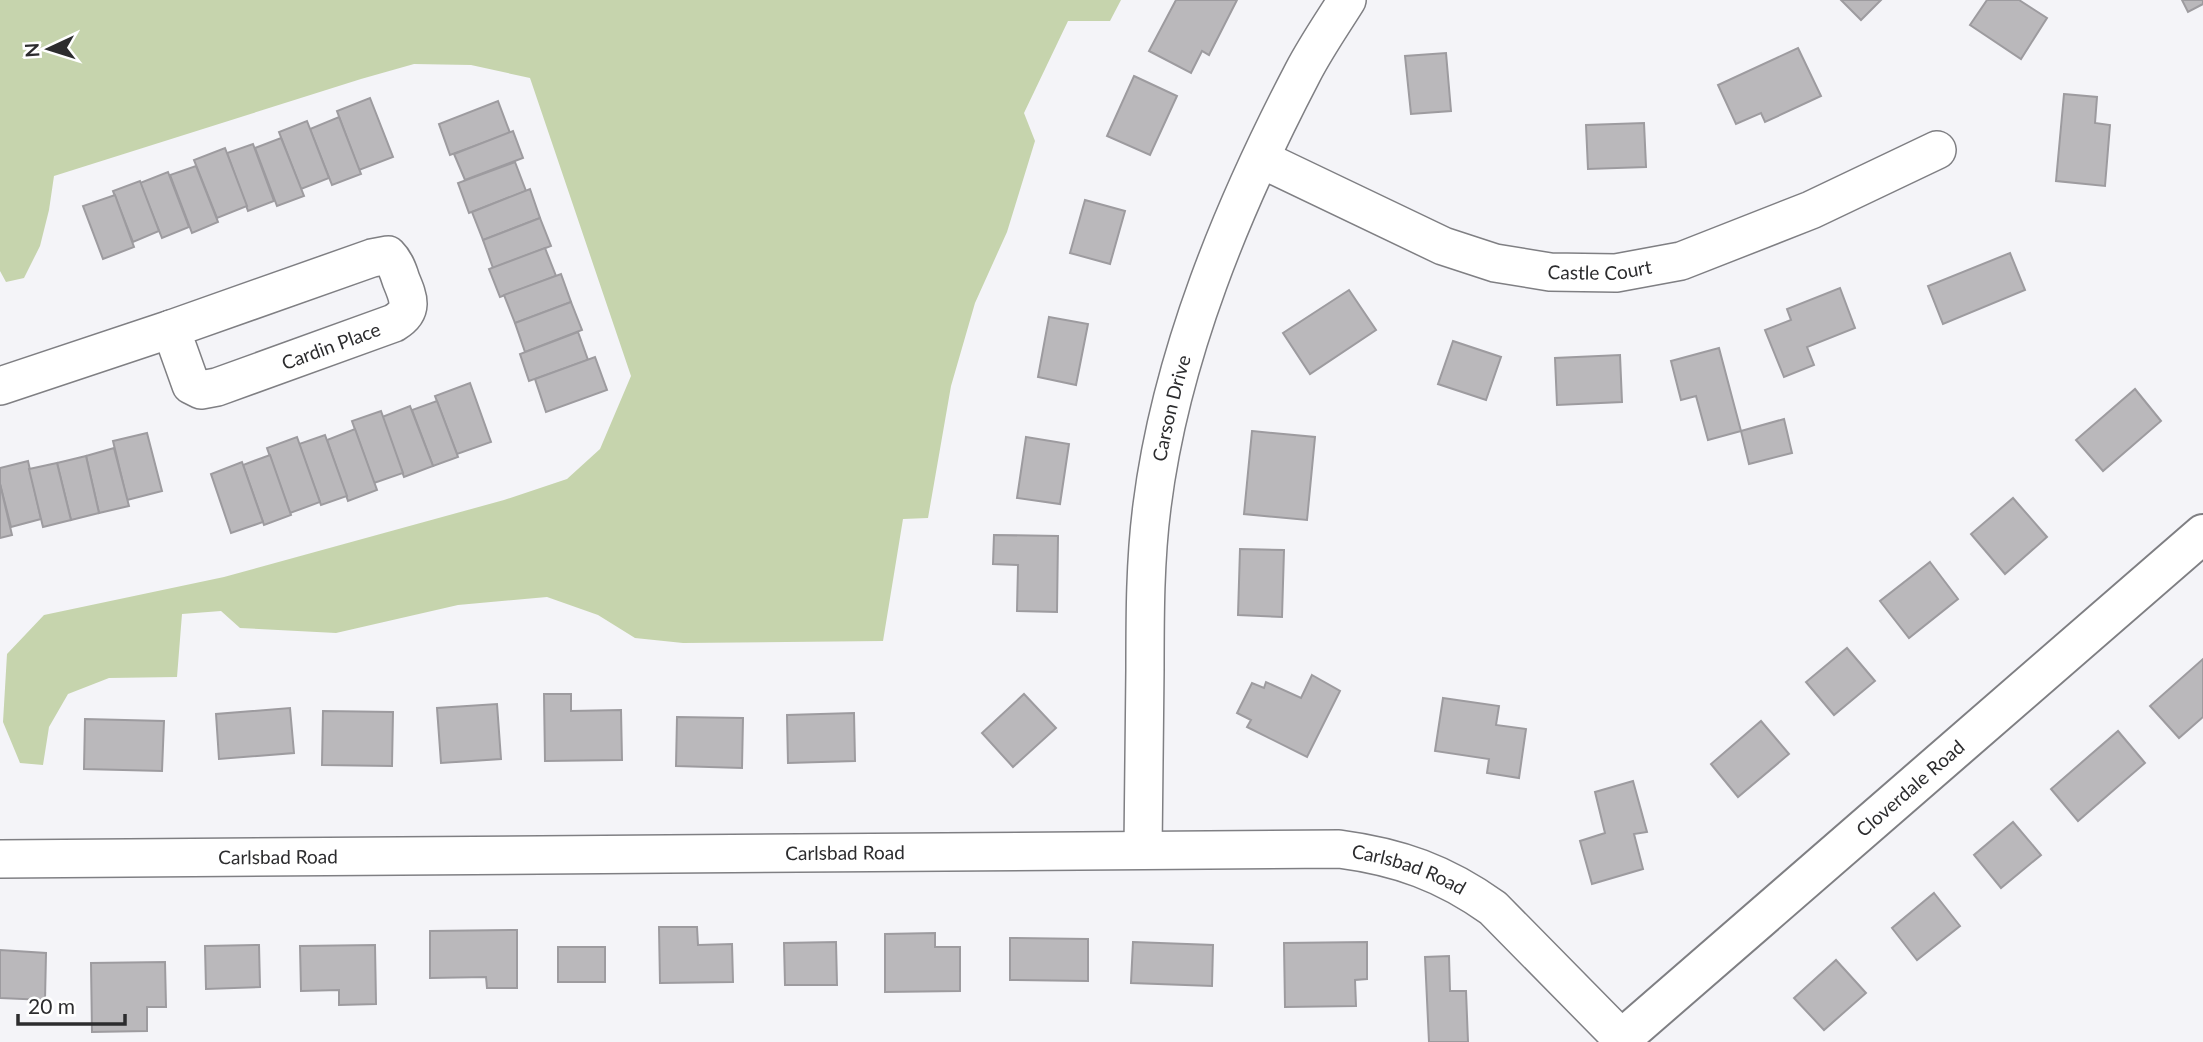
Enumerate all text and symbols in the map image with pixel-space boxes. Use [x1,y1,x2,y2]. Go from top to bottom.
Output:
north arrow [14,14,84,84]
text: N [20,42,44,58]
street label: Castle Court [1548,255,1654,284]
street label: Cardin Place [278,317,383,374]
street label: Carson Drive [1147,352,1195,463]
street label: Cloverdale Road [1851,735,1969,841]
street label: Carlsbad Road [1350,839,1470,899]
street label: Carlsbad Road [785,840,905,864]
street label: Carlsbad Road [218,844,338,868]
scale bar [18,982,124,1026]
text: 20 m [28,993,75,1018]

